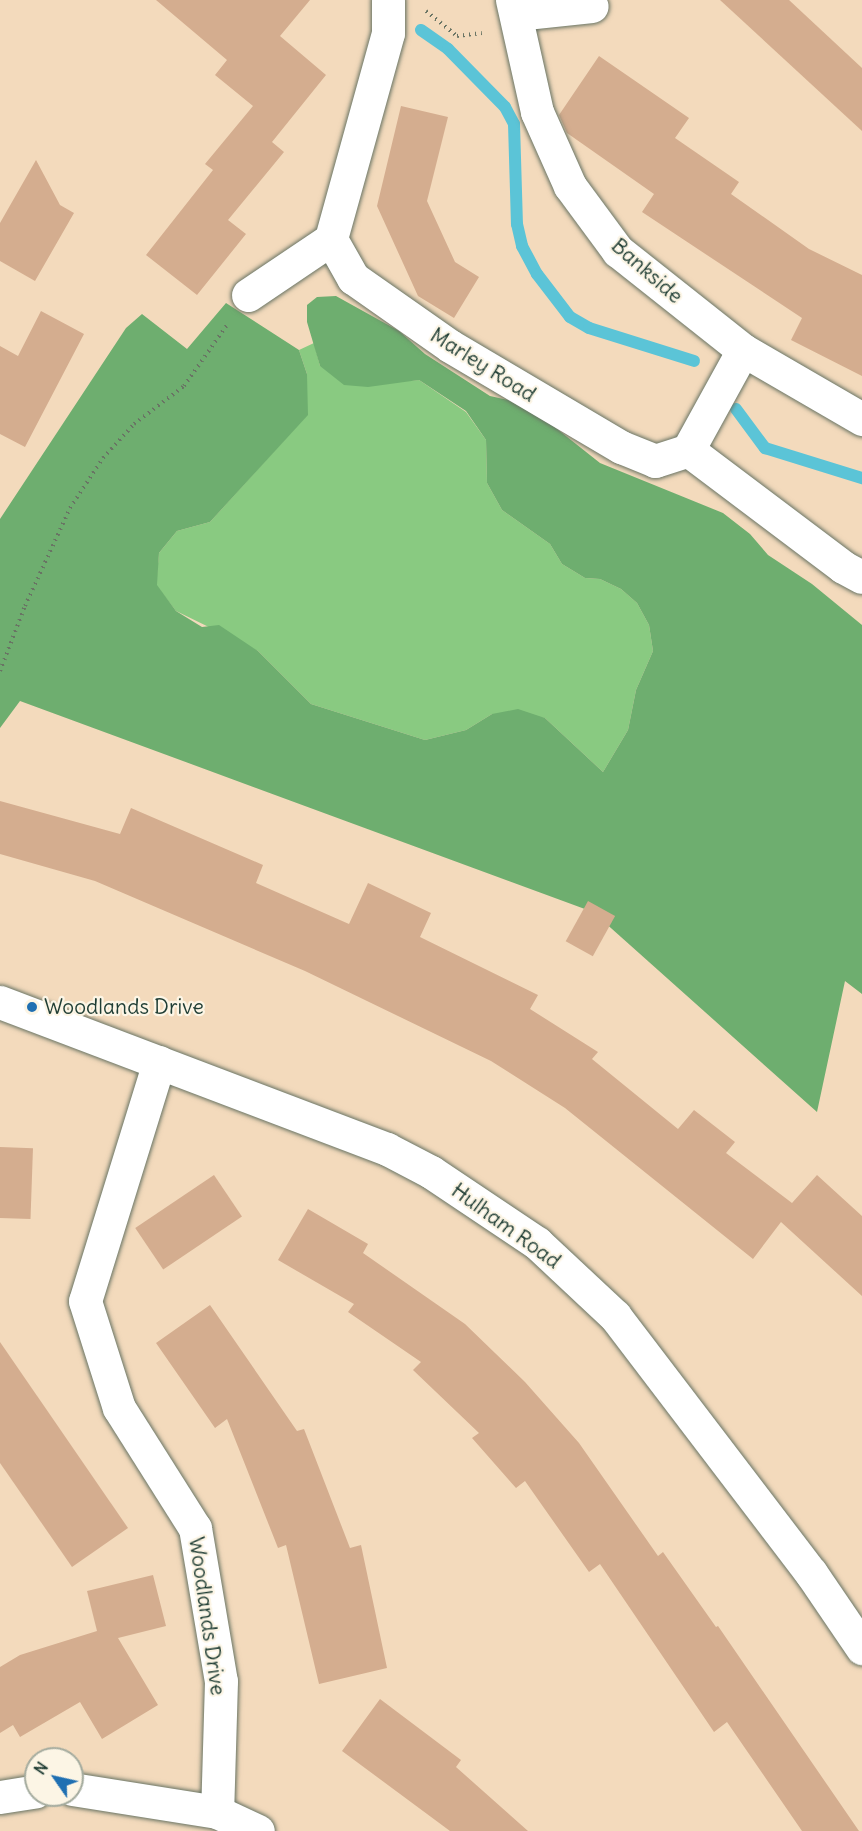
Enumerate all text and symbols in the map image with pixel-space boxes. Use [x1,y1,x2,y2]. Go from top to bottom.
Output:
street label: Bankside [606,233,688,309]
street label: Marley Road [426,323,540,407]
place label: Woodlands Drive [44,994,204,1020]
marker: Woodlands Drive [25,1000,39,1014]
street label: Hulham Road [446,1178,566,1274]
street label: Woodlands Drive [183,1535,231,1697]
north arrow [24,1747,84,1807]
text: N [29,1758,52,1778]

